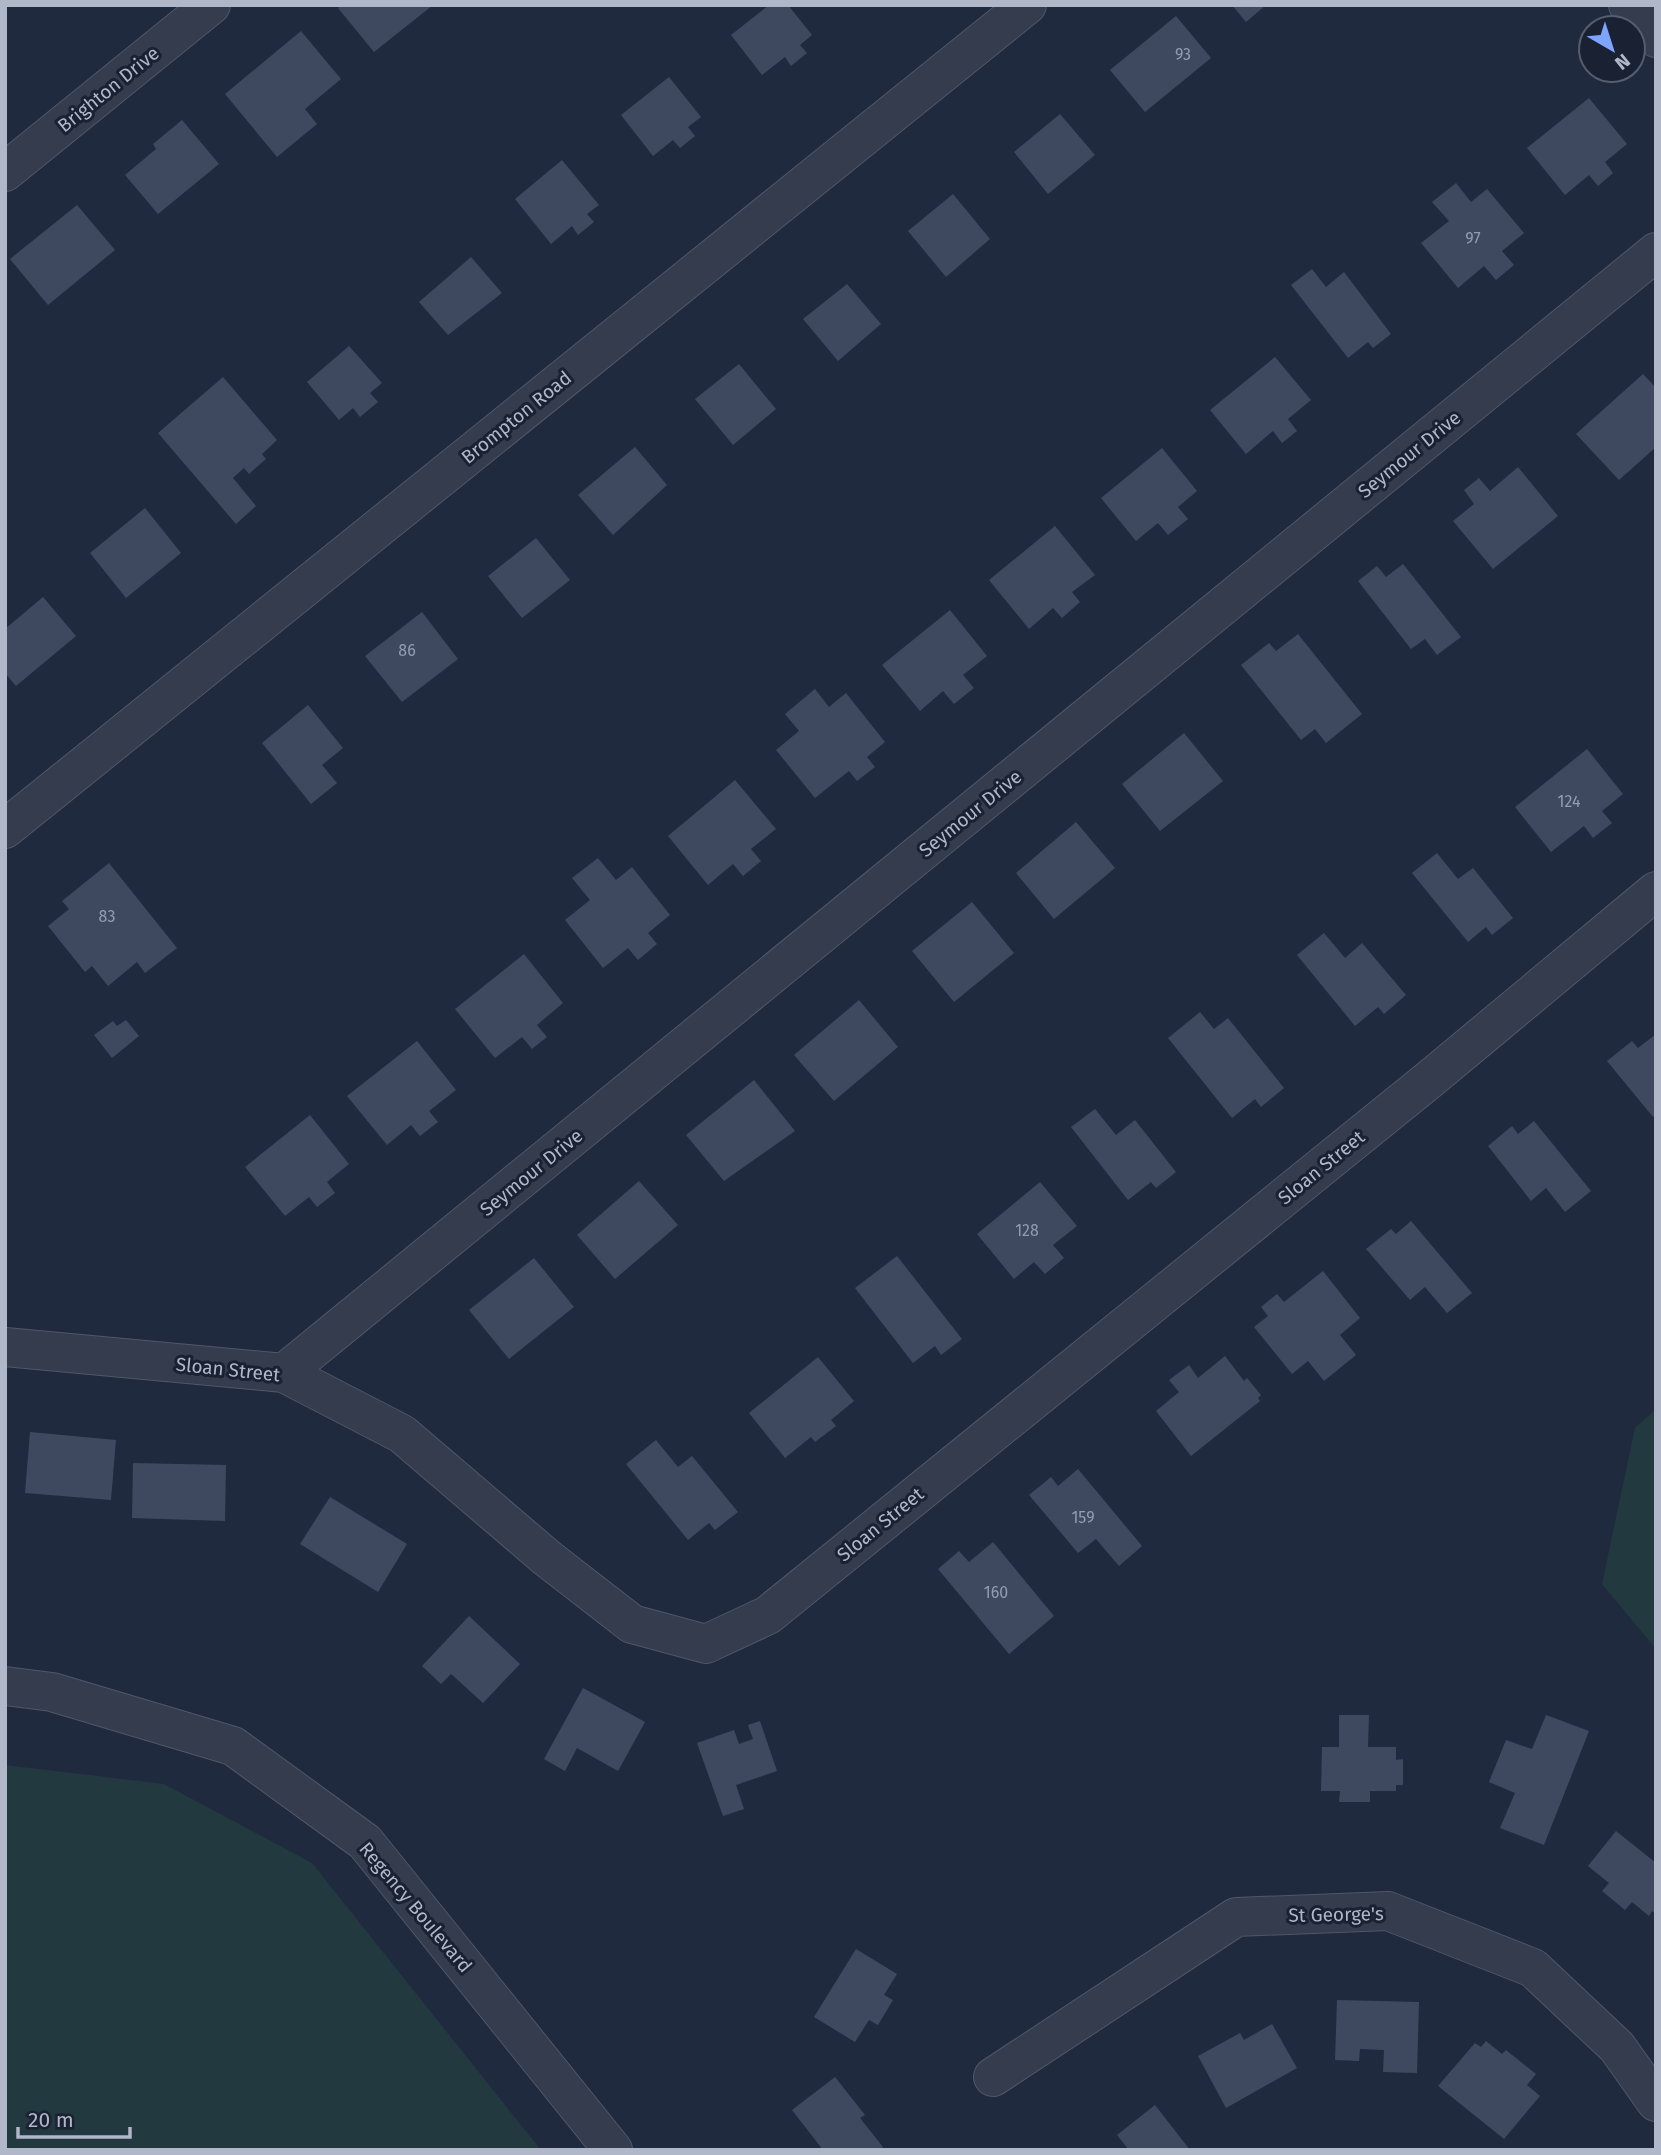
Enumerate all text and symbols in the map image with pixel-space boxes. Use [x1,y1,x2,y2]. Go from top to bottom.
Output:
north arrow [1577,14,1647,84]
street label: Brighton Drive [53,42,164,137]
house number: 93 [1175,45,1191,64]
text: N [1610,49,1635,75]
house number: 97 [1465,229,1481,248]
street label: Brompton Road [457,366,576,469]
street label: Seymour Drive [1353,406,1465,503]
house number: 86 [398,641,416,660]
street label: Seymour Drive [914,765,1026,862]
house number: 124 [1558,792,1581,811]
house number: 83 [99,907,115,926]
street label: Seymour Drive [475,1124,587,1221]
street label: Sloan Street [1273,1125,1369,1209]
house number: 128 [1015,1221,1039,1240]
street label: Sloan Street [175,1353,281,1386]
street label: Sloan Street [832,1482,928,1566]
house number: 159 [1071,1508,1095,1527]
house number: 160 [984,1583,1008,1602]
street label: Regency Boulevard [354,1837,477,1977]
street label: St George's [1288,1902,1384,1927]
scale bar [18,2096,130,2140]
text: 20 m [28,2107,74,2133]

